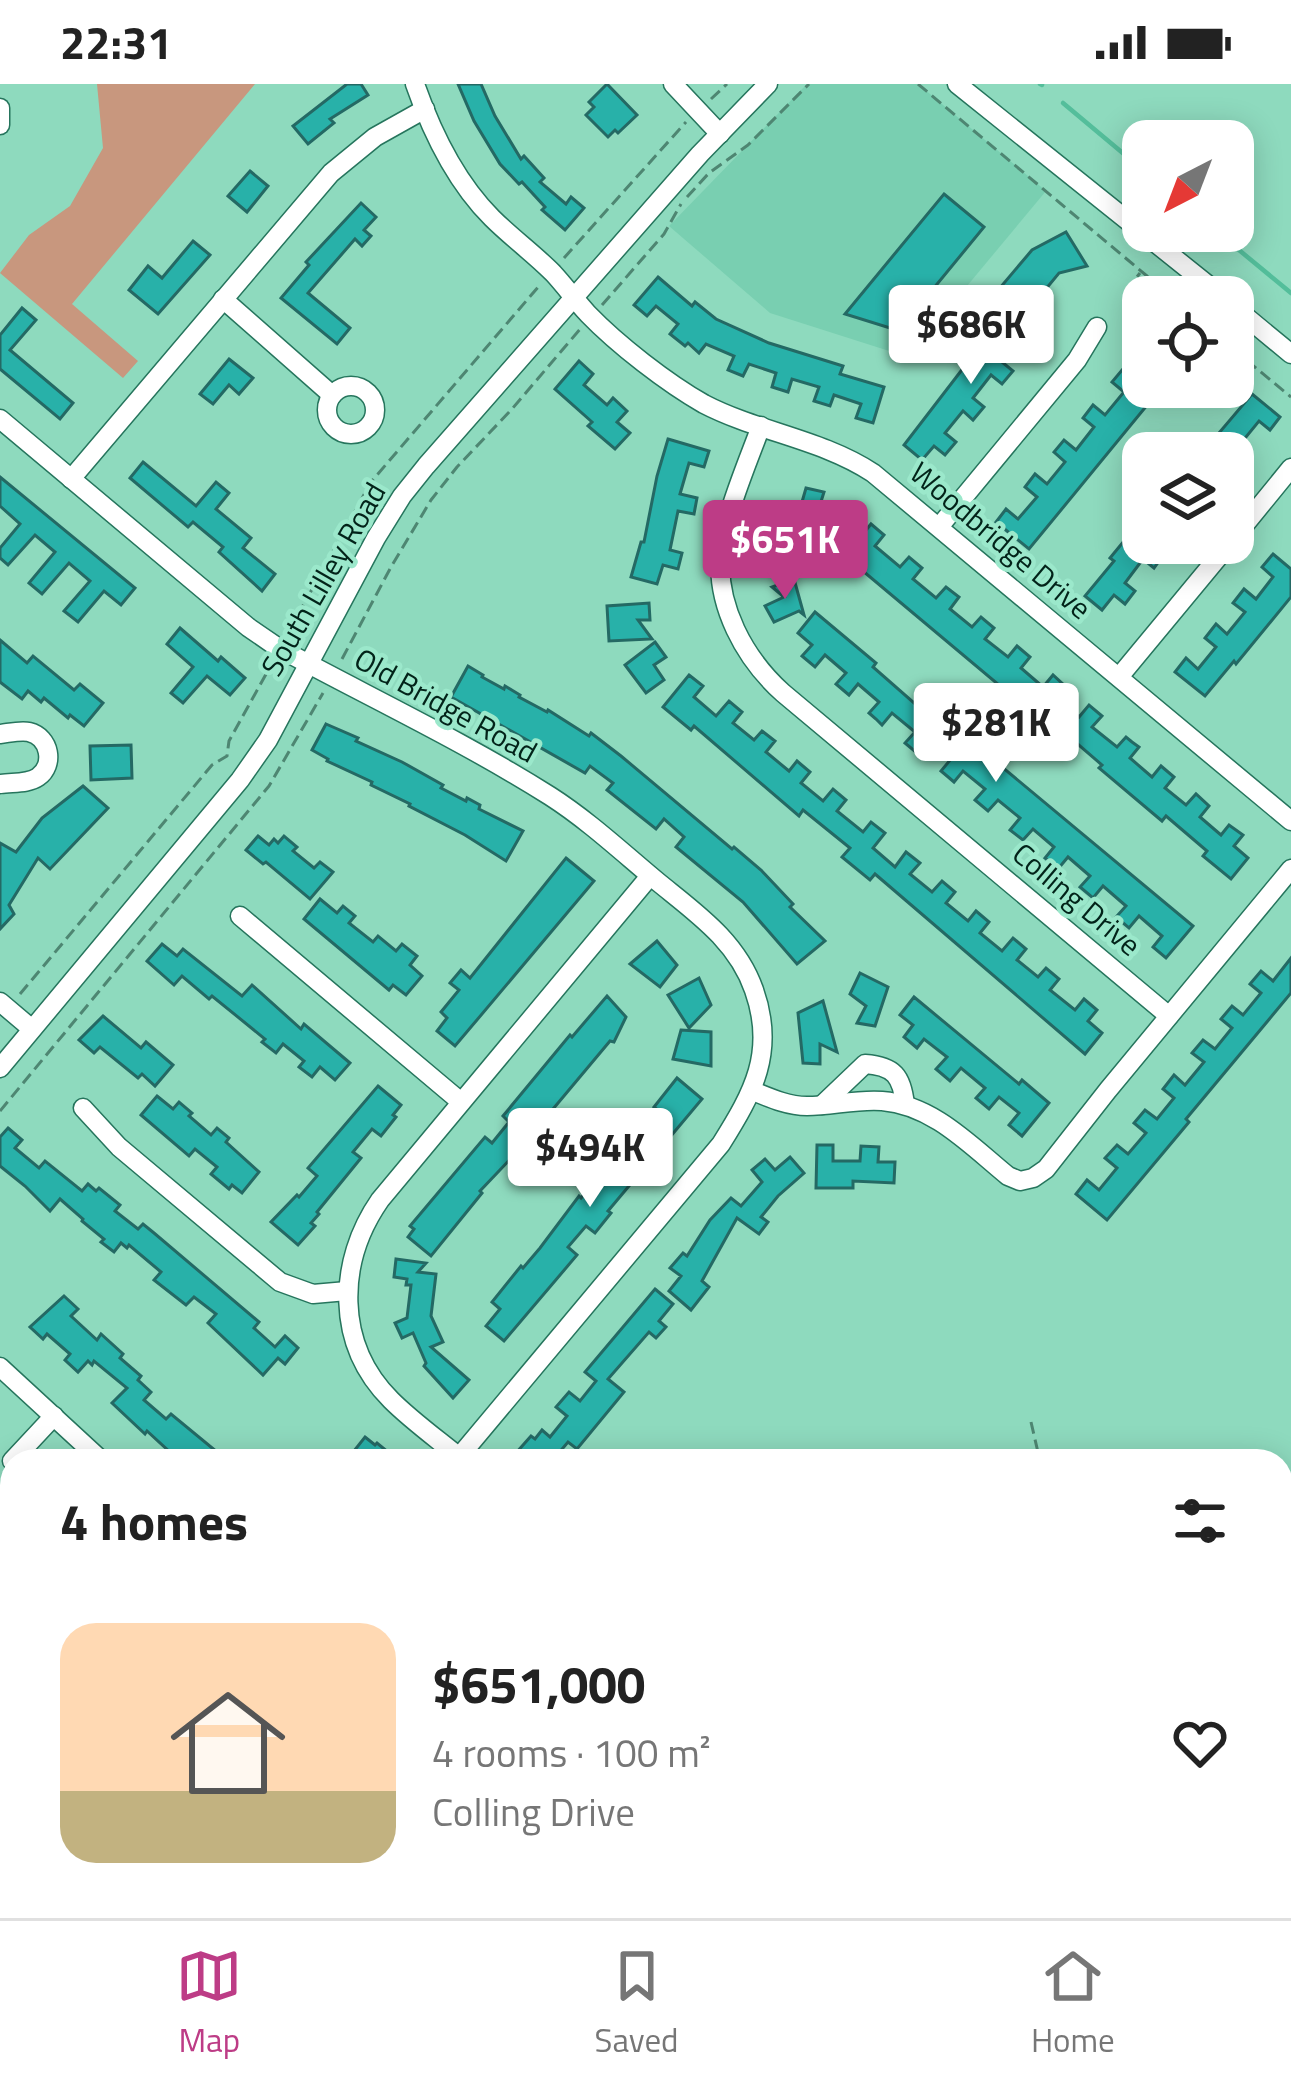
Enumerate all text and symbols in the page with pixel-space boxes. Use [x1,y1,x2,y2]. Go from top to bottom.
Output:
text: 22:31 [60,8,172,76]
north arrow [1122,120,1254,252]
map controls [1122,120,1254,564]
button: locate [1122,276,1254,408]
pin: $686K [887,285,1055,387]
text: $686K [916,294,1026,353]
button: layers [1122,432,1254,564]
street label: Woodbridge Drive [900,450,1102,630]
street label: South Lilley Road [249,474,397,684]
pin: $651K [701,500,869,602]
text: $651K [730,509,840,568]
street label: Old Bridge Road [346,636,546,774]
pin: $281K [912,683,1080,785]
text: $281K [941,692,1051,751]
street label: Colling Drive [1002,831,1152,967]
pin: $494K [506,1108,674,1210]
text: $494K [535,1117,645,1176]
text: 4 homes [60,1482,248,1560]
icon: filters [1167,1488,1233,1554]
text: $651,000 [432,1645,645,1723]
icon: home [156,1671,300,1815]
icon: heart [1167,1710,1233,1776]
text: 4 rooms · 100 m² [432,1723,711,1782]
text: Colling Drive [432,1782,635,1841]
tab: Map [176,1943,242,2065]
tab: Saved [595,1943,679,2065]
tab: Home [1031,1943,1115,2065]

